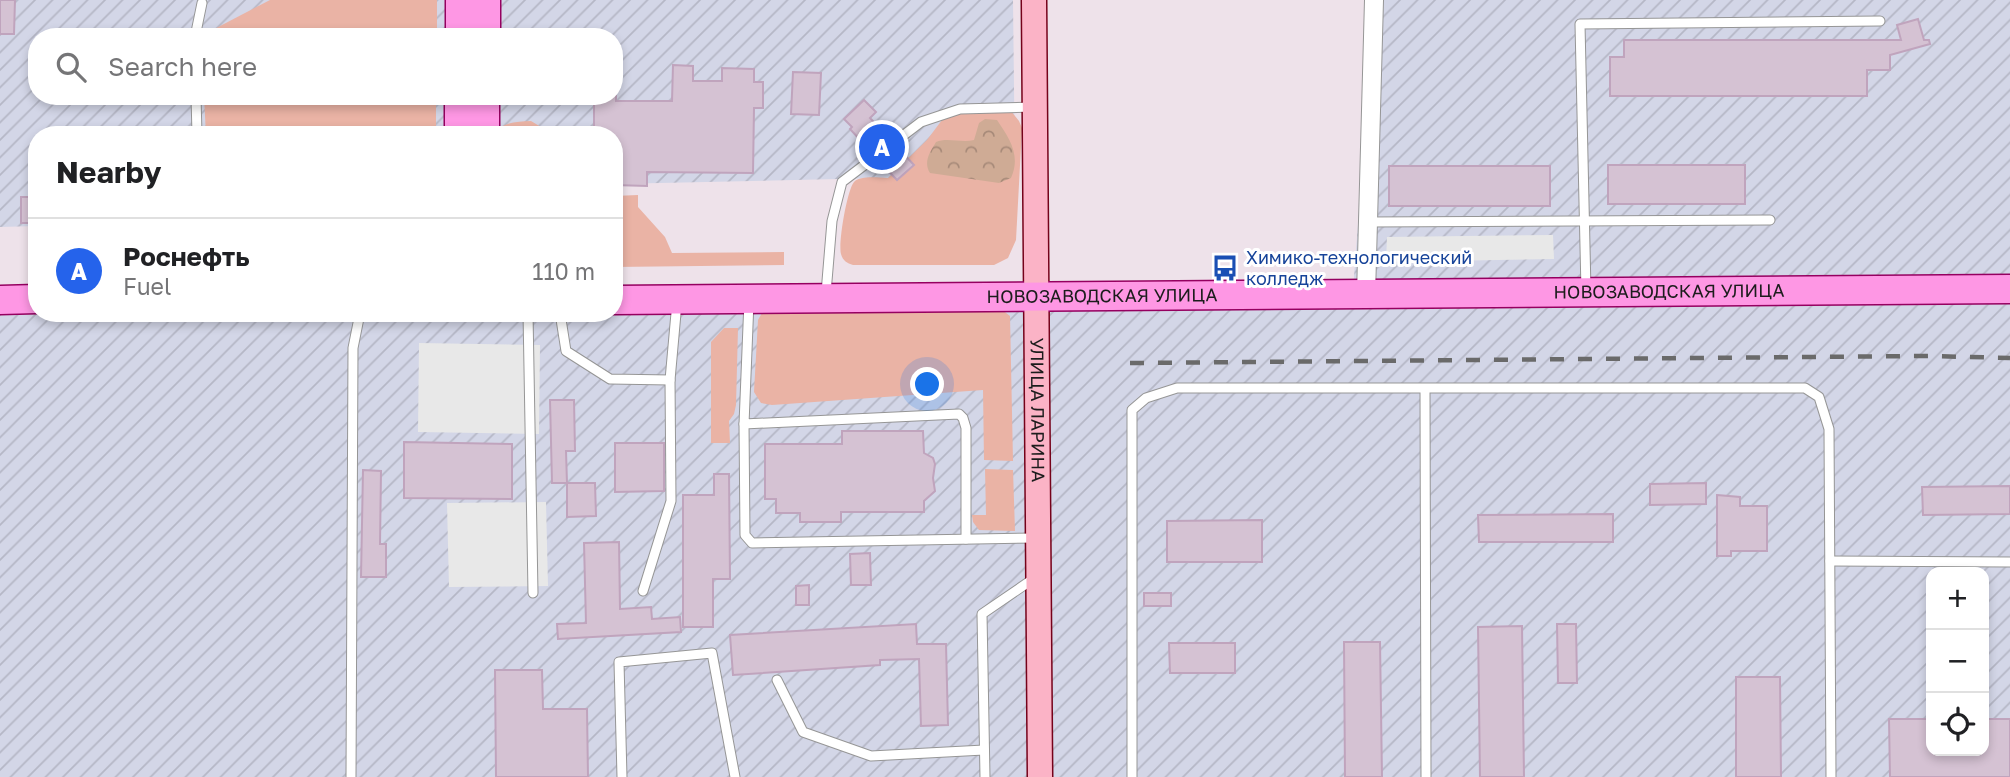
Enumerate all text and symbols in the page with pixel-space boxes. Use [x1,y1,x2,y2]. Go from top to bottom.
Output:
search box [28,28,623,105]
icon: search [52,48,90,86]
text: Search here [108,51,257,82]
pin: A [859,121,905,173]
text: Nearby [56,154,161,190]
text: Роснефть [123,241,250,272]
place label: Химико-технологический колледж [1246,246,1472,289]
bus stop icon: Химико-технологический колледж [1210,253,1240,283]
text: A [71,257,87,285]
text: 110 m [532,257,595,285]
text: Fuel [123,272,171,300]
street label: НОВОЗАВОДСКАЯ УЛИЦА [1553,279,1785,303]
street label: НОВОЗАВОДСКАЯ УЛИЦА [986,283,1218,307]
street label: УЛИЦА ЛАРИНА [1027,338,1050,482]
your location [910,367,944,401]
map controls [1926,567,1989,756]
button: + [1926,567,1989,630]
button: − [1926,630,1989,693]
button: locate [1926,693,1989,756]

